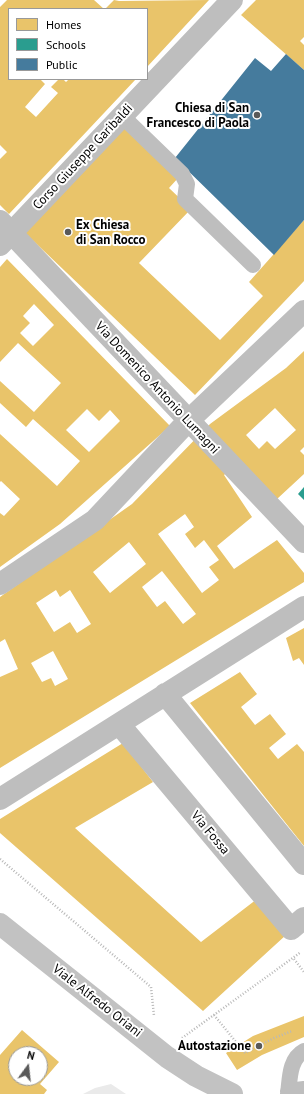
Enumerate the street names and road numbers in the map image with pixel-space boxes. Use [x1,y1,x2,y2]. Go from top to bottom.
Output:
street label: Corso Giuseppe Garibaldi [30,101,136,213]
street label: Via Domenico Antonio Lumagni [92,319,222,457]
street label: Via Fossa [187,808,233,858]
street label: Viale Alfredo Oriani [49,961,145,1041]

